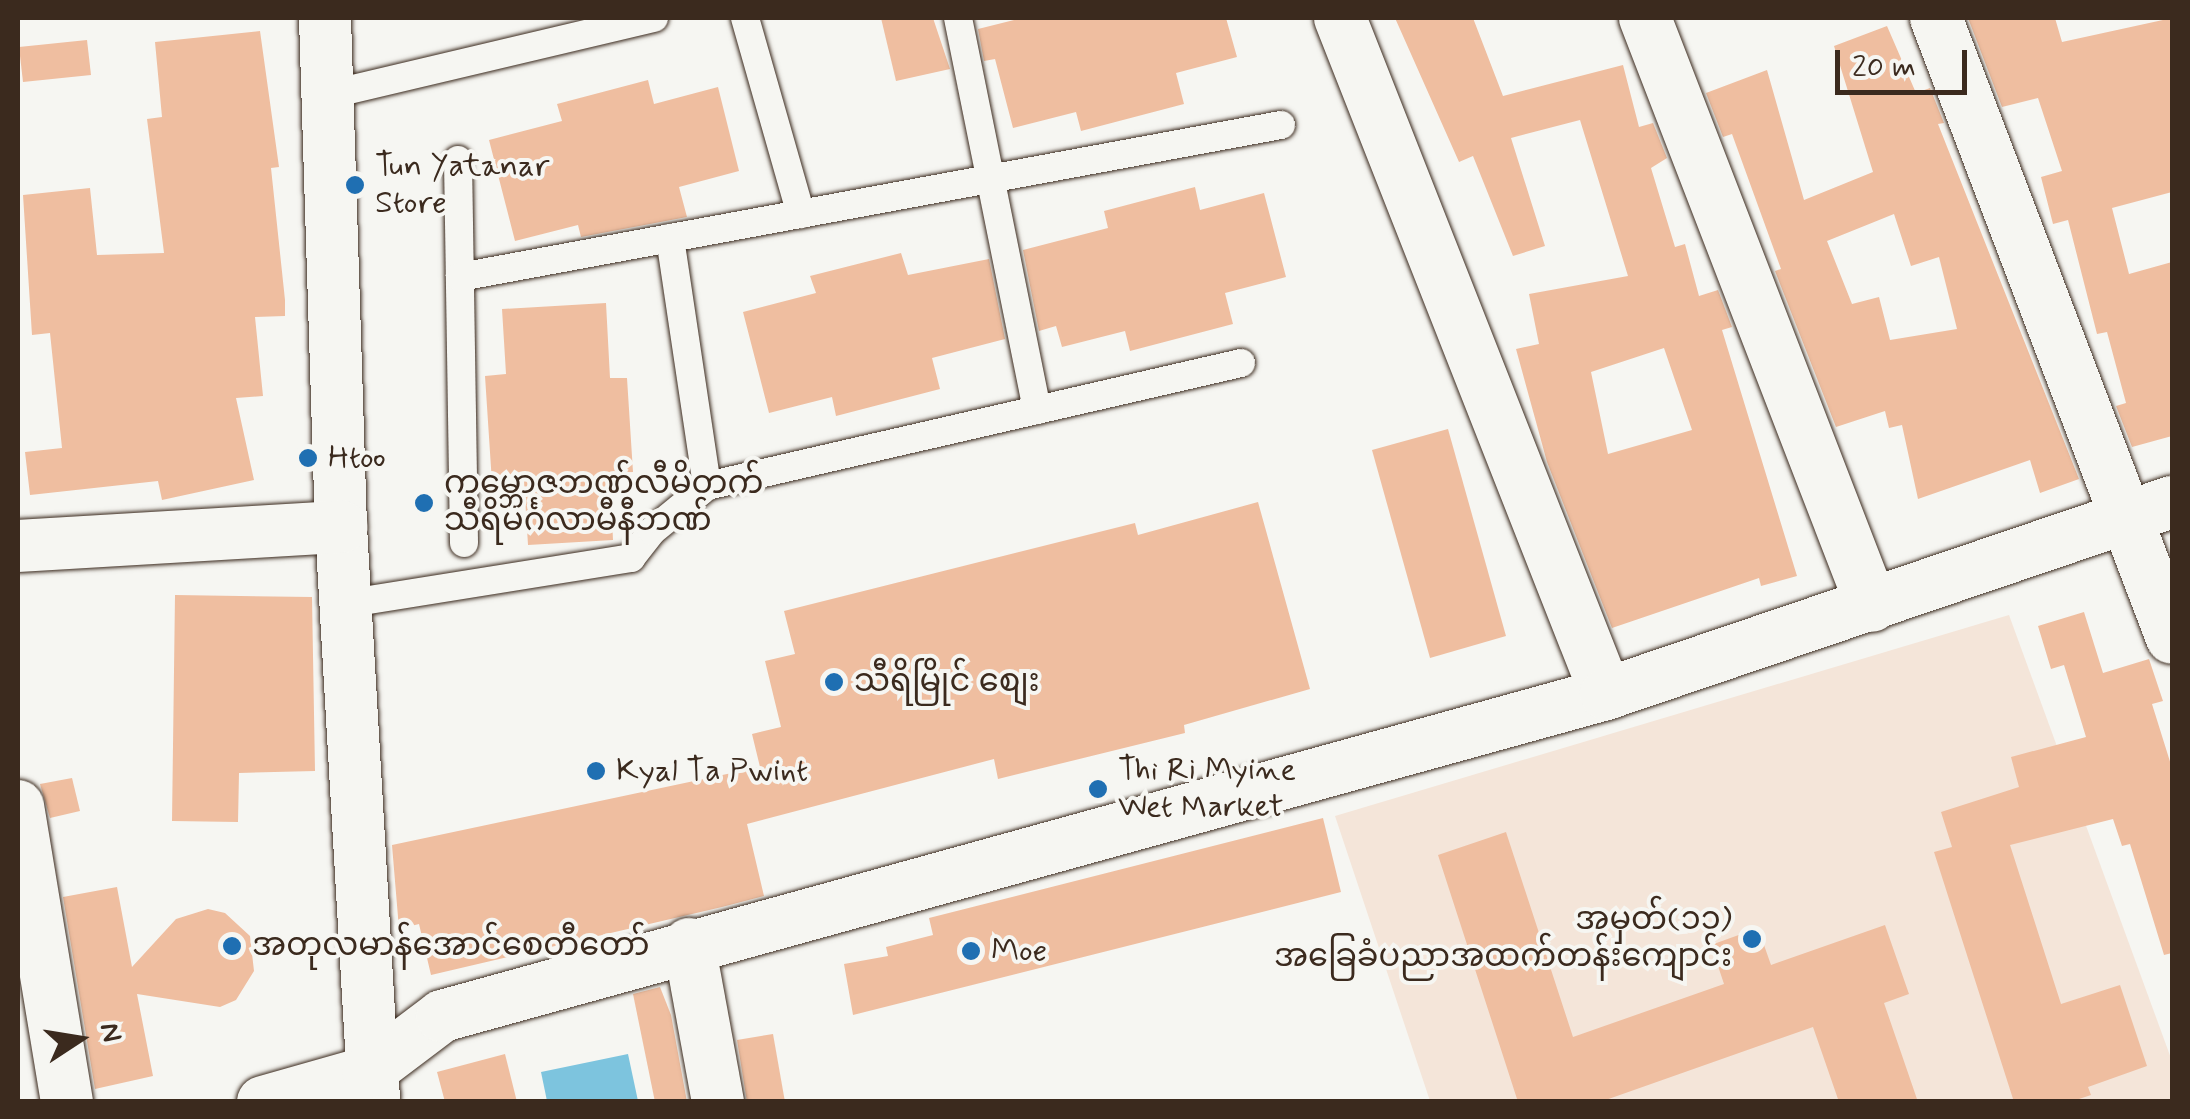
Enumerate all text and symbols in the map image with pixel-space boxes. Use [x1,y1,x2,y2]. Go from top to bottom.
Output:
scale bar [1840,30,1972,92]
text: 20 m [1852,48,1916,87]
place label: Tun Yatanar Store [375,148,550,223]
marker: Tun Yatanar Store [344,174,366,196]
place label: Htoo [328,439,386,477]
marker: Htoo [297,447,319,469]
place label: ကမ္ဘောဇဘဏ်လီမိတက် သီရိမင်္ဂလာမီနီဘဏ် [444,466,764,541]
marker: ကမ္ဘောဇဘဏ်လီမိတက် သီရိမင်္ဂလာမီနီဘဏ် [413,492,435,514]
place label: သီရိမြိုင် စျေး [854,663,1040,701]
marker: သီရိမြိုင် စျေး [823,671,845,693]
place label: Kyal Ta Pwint [616,752,816,790]
place label: Thi Ri Myine Wet Market [1118,752,1291,827]
marker: Kyal Ta Pwint [585,760,607,782]
marker: Thi Ri Myine Wet Market [1087,778,1109,800]
place label: အမှတ်(၁၁) အခြေခံပညာအထက်တန်းကျောင်း [1274,902,1732,977]
place label: အတုလမာန်အောင်စေတီတော် [252,927,650,965]
marker: အမှတ်(၁၁) အခြေခံပညာအထက်တန်းကျောင်း [1741,928,1763,950]
place label: Moe [991,932,1047,970]
marker: အတုလမာန်အောင်စေတီတော် [221,935,243,957]
marker: Moe [960,940,982,962]
north arrow [30,989,130,1089]
text: N [90,1020,130,1046]

